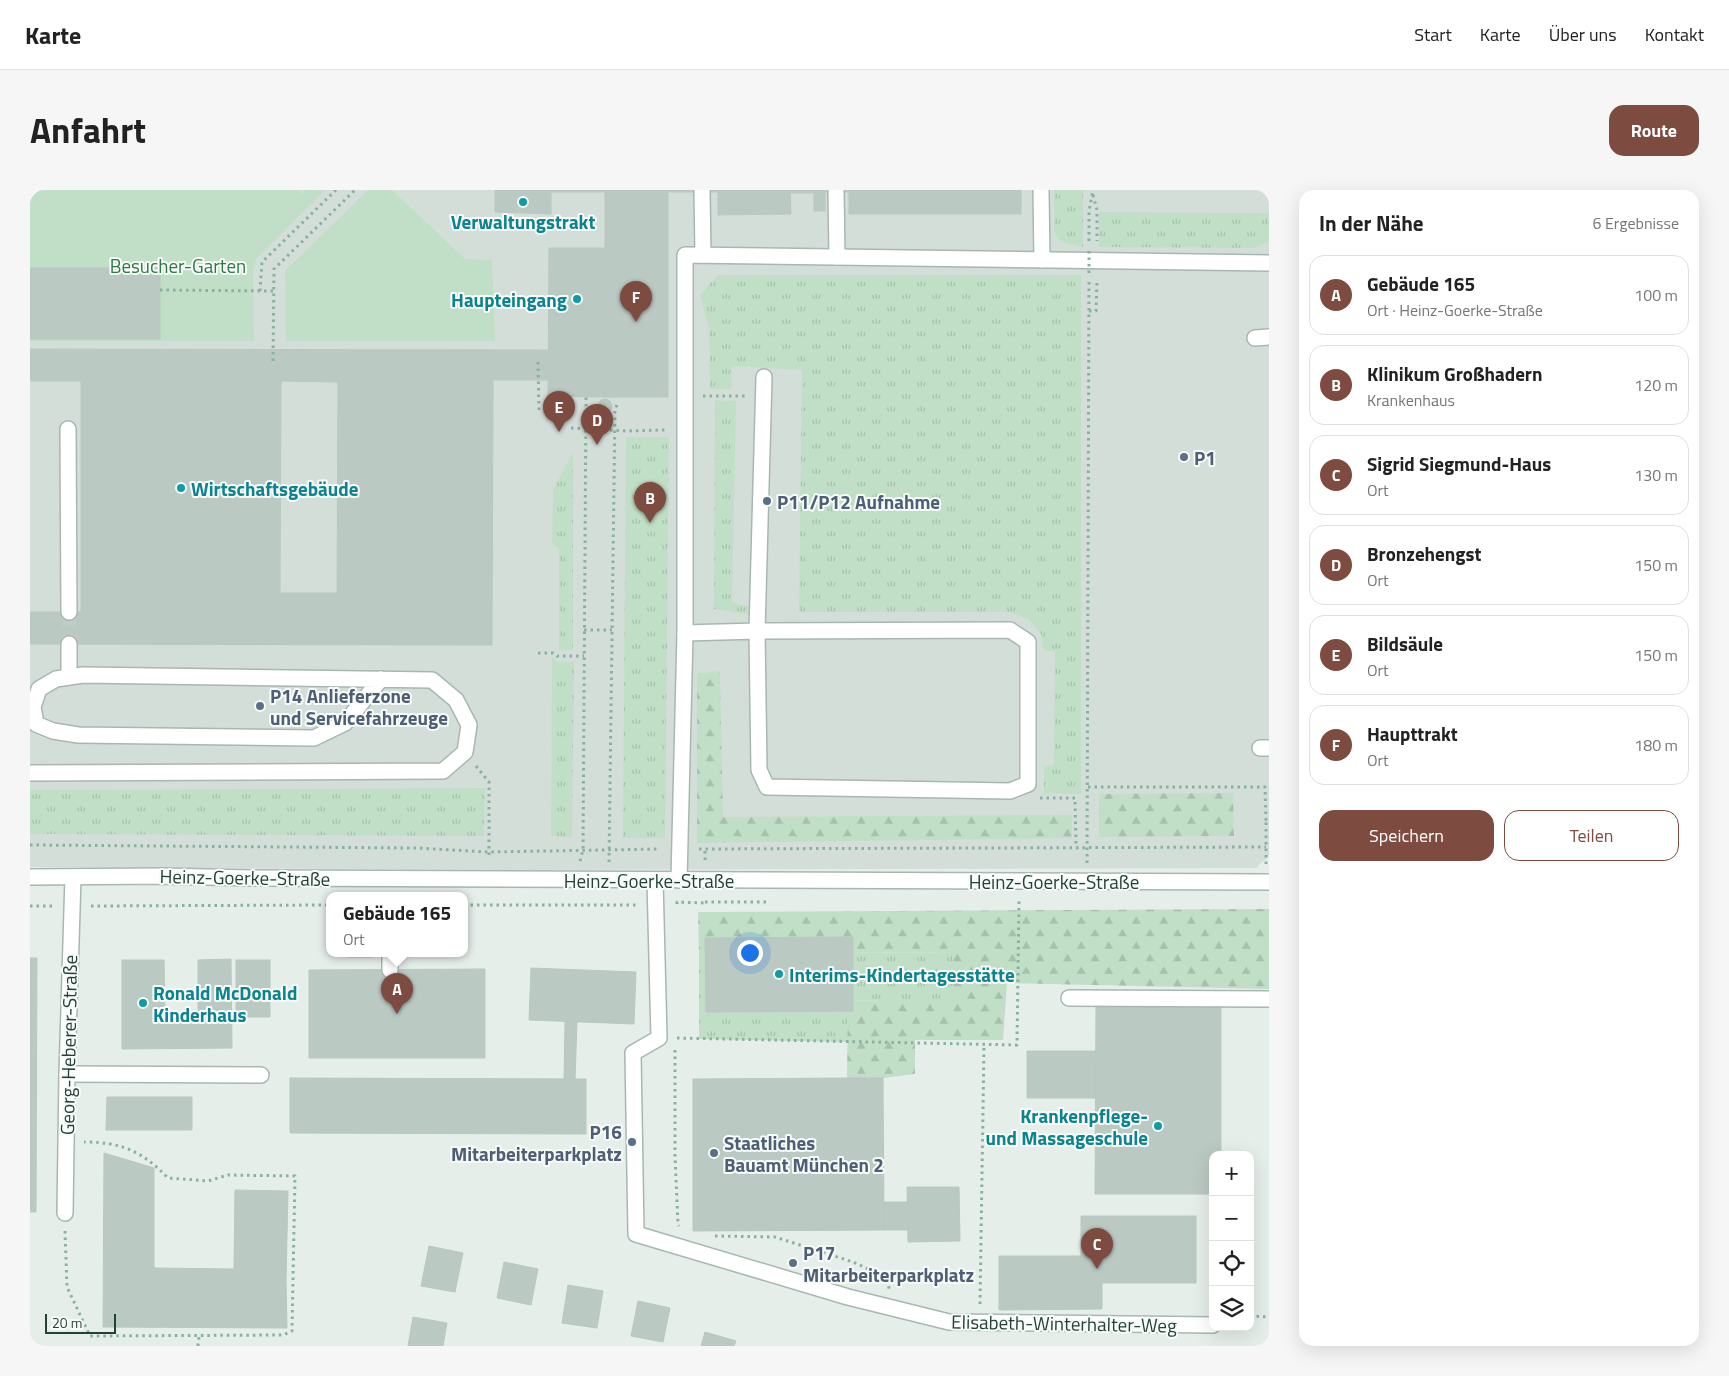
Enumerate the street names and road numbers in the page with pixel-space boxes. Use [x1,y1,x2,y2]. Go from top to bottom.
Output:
street label: Heinz-Goerke-Straße [159,861,331,893]
street label: Heinz-Goerke-Straße [564,866,734,895]
street label: Heinz-Goerke-Straße [969,867,1139,896]
street label: Georg-Heberer-Straße [52,955,84,1135]
street label: Elisabeth-Winterhalter-Weg [951,1307,1177,1339]

